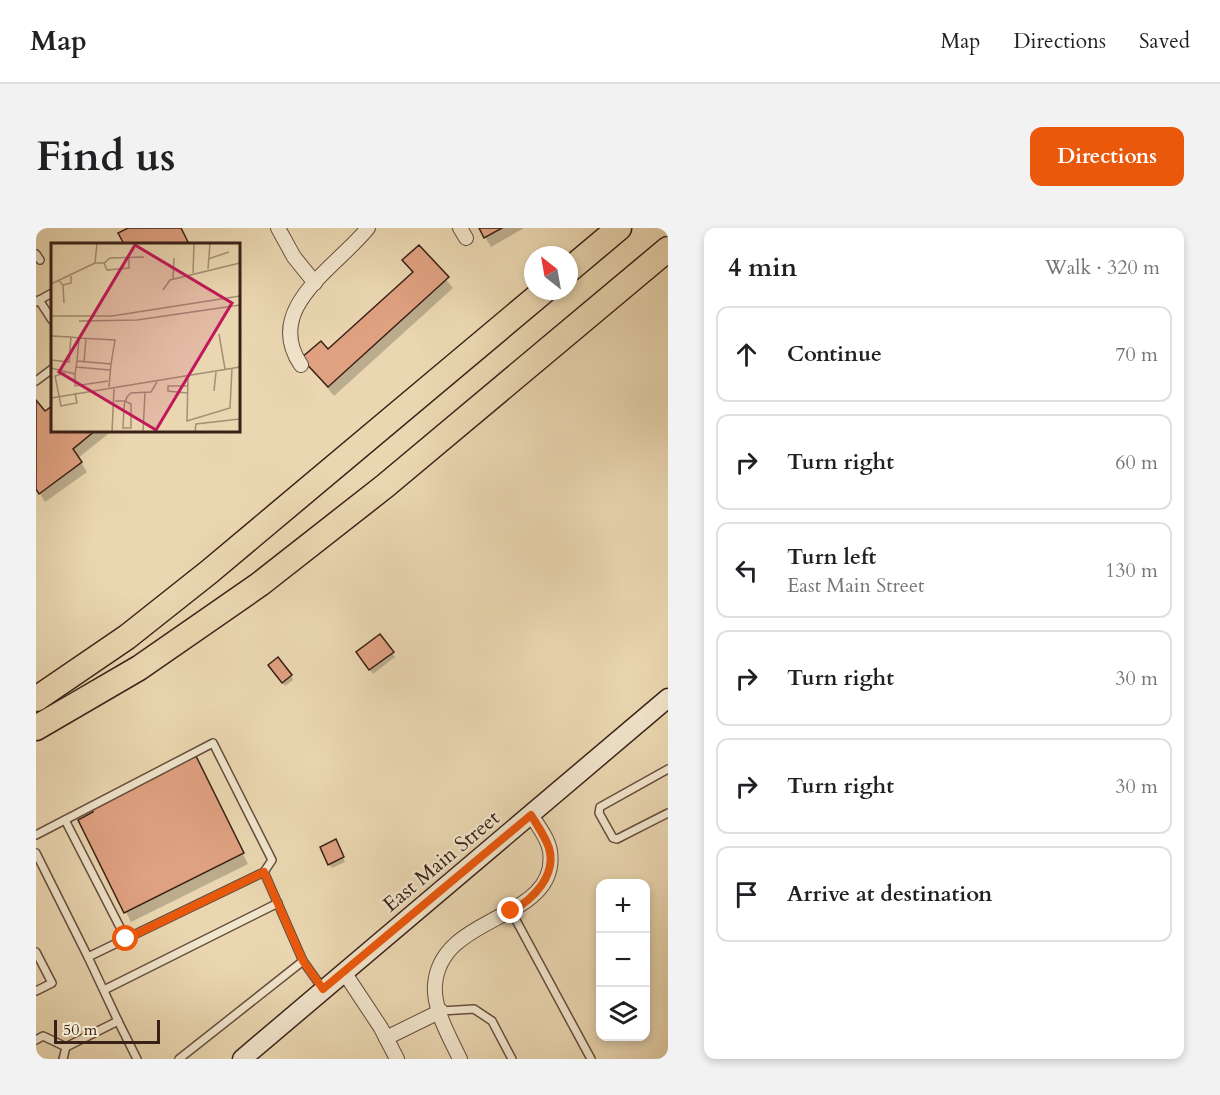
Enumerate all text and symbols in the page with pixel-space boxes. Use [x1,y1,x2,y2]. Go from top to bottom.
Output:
text: Map [30,22,87,60]
text: Map [940,27,980,56]
text: Directions [1013,27,1106,56]
text: Saved [1139,27,1190,56]
button: Directions [1030,127,1184,186]
text: Find us [36,128,176,185]
inset map [51,243,240,432]
north arrow [524,246,578,300]
text: 4 min [728,250,797,285]
text: Walk · 320 m [1045,254,1160,281]
icon: ahead [730,338,763,371]
text: Continue [787,339,882,369]
text: 70 m [1115,341,1158,368]
icon: right [730,446,763,479]
text: Turn right [787,447,894,477]
text: 60 m [1115,449,1158,476]
text: Turn left [787,542,876,572]
icon: left [730,554,763,587]
text: 130 m [1105,557,1158,584]
text: East Main Street [787,572,924,599]
icon: right [730,662,763,695]
text: Turn right [787,663,894,693]
text: 30 m [1115,665,1158,692]
icon: right [730,770,763,803]
text: Turn right [787,771,894,801]
text: 30 m [1115,773,1158,800]
street label: East Main Street [377,804,506,919]
icon: arrive [730,878,763,911]
map controls [596,879,650,1041]
button: + [596,879,650,933]
text: Arrive at destination [787,879,992,909]
route end [497,897,523,923]
route start [112,925,138,951]
button: − [596,933,650,987]
button: layers [596,987,650,1041]
scale bar [54,1017,160,1044]
text: 50 m [63,1019,97,1041]

